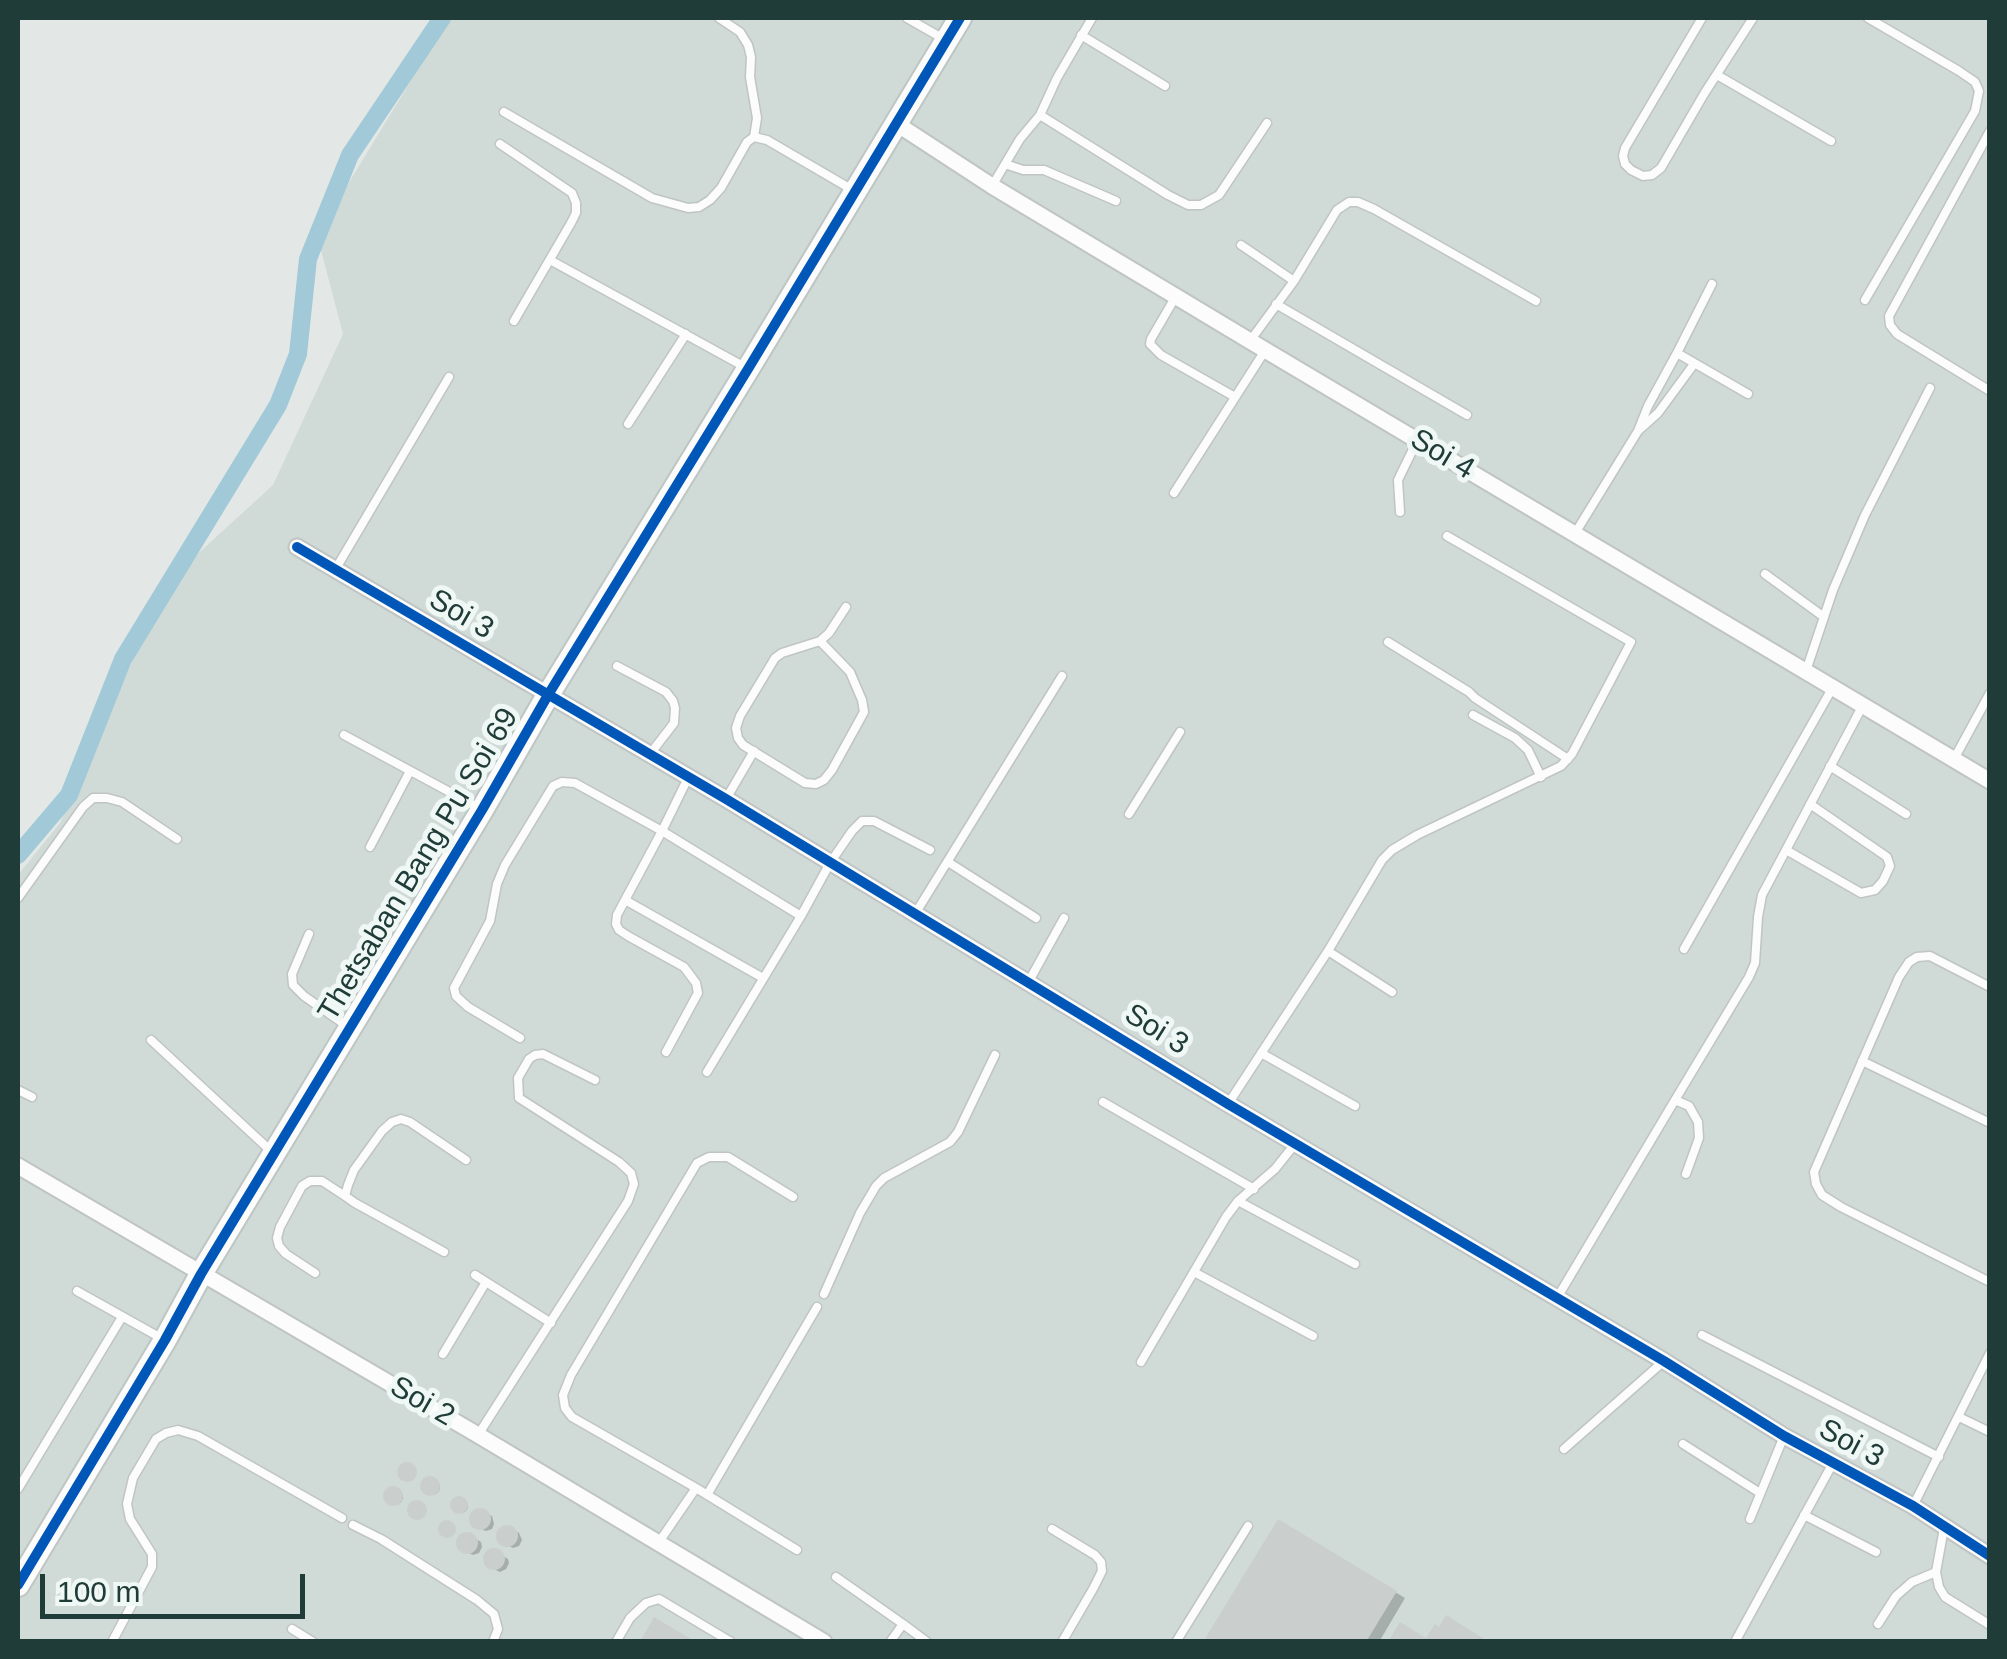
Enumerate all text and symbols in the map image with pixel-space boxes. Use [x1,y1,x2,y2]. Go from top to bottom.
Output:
street label: Soi 4 [1403,422,1481,488]
street label: Soi 3 [422,582,500,648]
street label: Thetsaban Bang Pu Soi 69 [311,702,527,1028]
street label: Soi 3 [1117,997,1195,1063]
street label: Soi 2 [383,1369,461,1435]
street label: Soi 3 [1812,1412,1890,1476]
scale bar [45,1554,310,1616]
text: 100 m [57,1575,140,1608]

